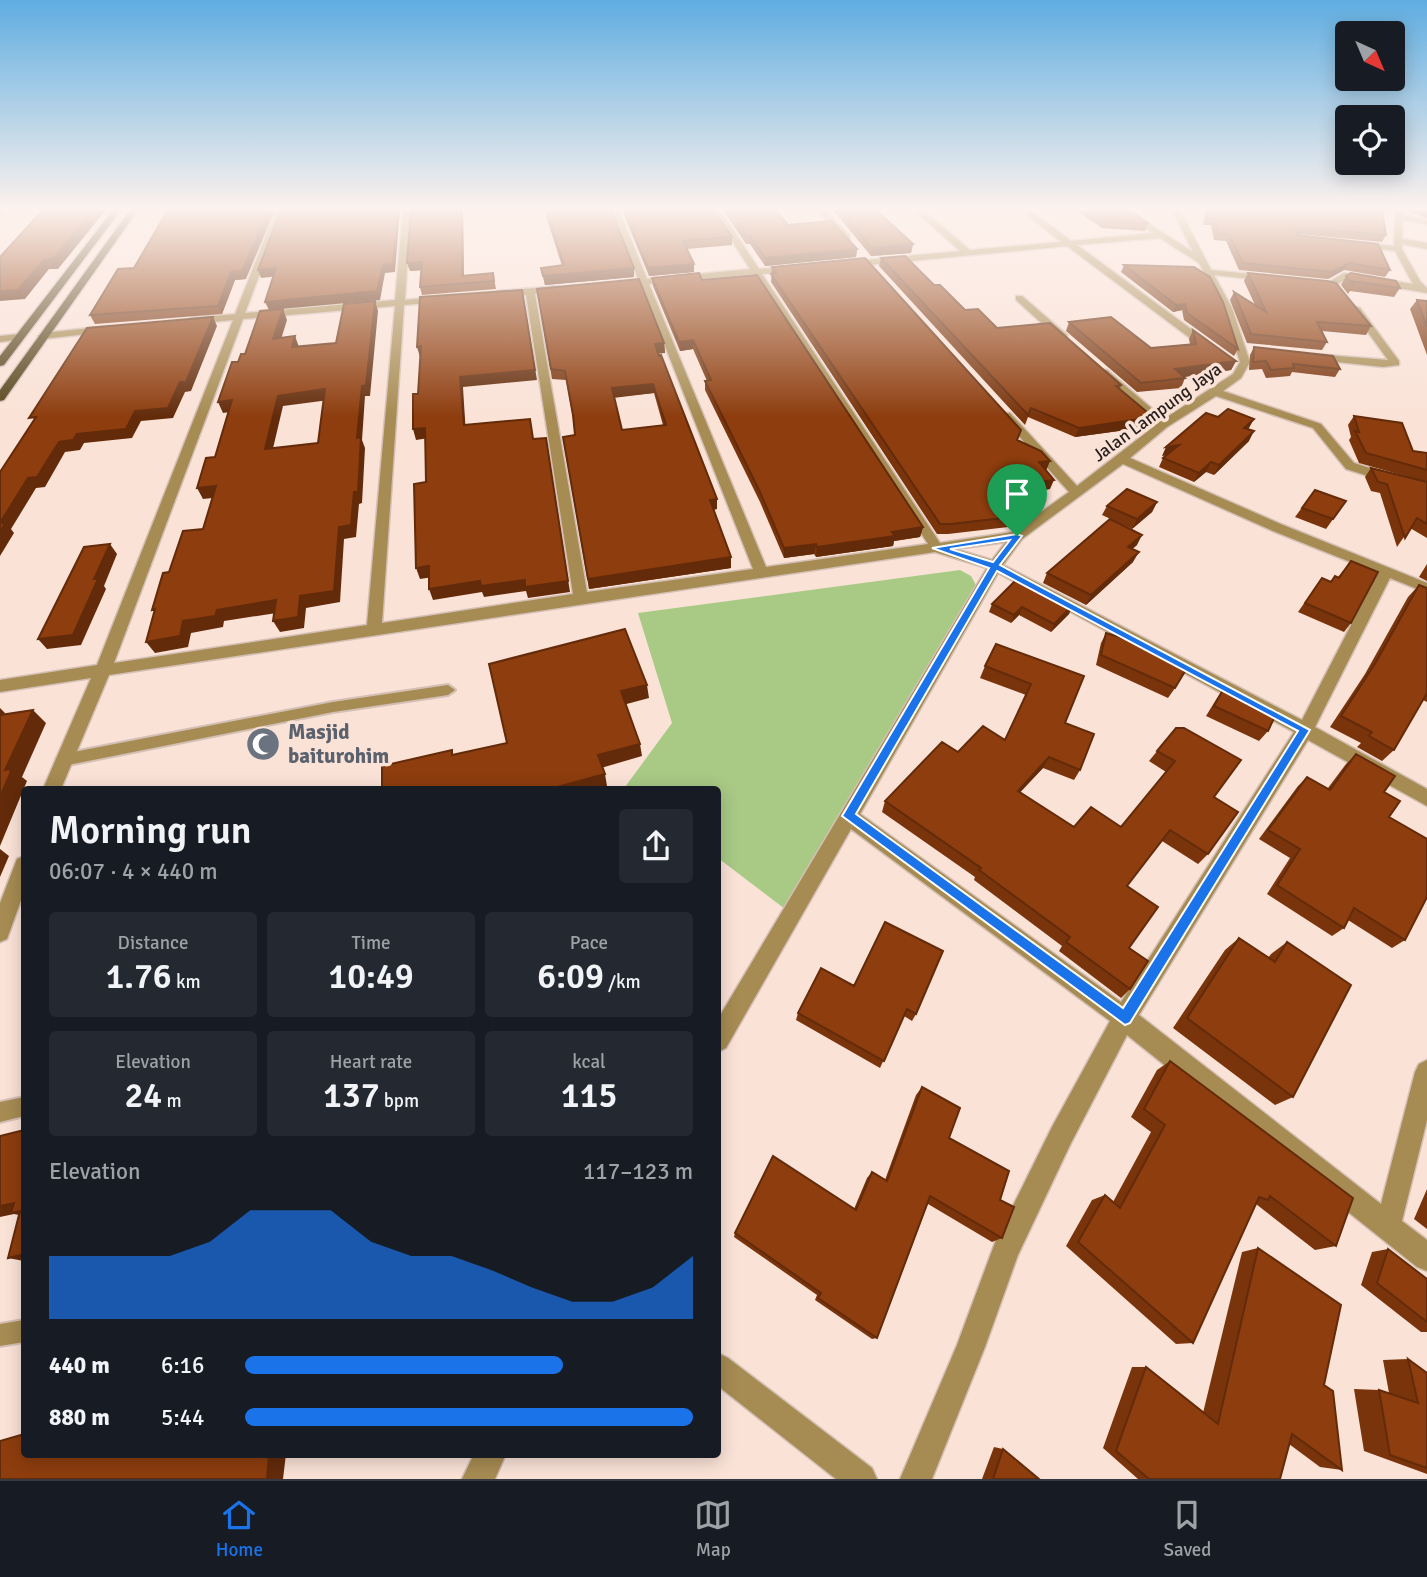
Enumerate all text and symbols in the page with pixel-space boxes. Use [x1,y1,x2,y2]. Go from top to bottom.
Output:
north arrow [1335,21,1405,91]
map controls [1335,21,1405,175]
button: locate [1335,105,1405,175]
street label: Jalan Lampung Jaya [1088,358,1226,466]
pin [987,464,1047,536]
icon: arrive [998,475,1036,513]
place label: Masjid baiturohim [288,719,389,769]
mosque icon: Masjid baiturohim [244,725,282,763]
text: Morning run [49,807,252,854]
button: share [619,809,693,883]
text: 06:07 · 4 × 440 m [49,857,218,886]
text: Distance [118,931,188,955]
text: Time [351,931,391,955]
text: Pace [570,931,608,955]
text: 1.76 [105,955,172,998]
text: 10:49 [328,955,414,998]
text: 6:09 [537,955,604,998]
text: km [172,970,201,994]
text: /km [604,970,641,994]
text: Elevation [115,1050,191,1074]
text: Heart rate [330,1050,412,1074]
text: kcal [572,1050,606,1074]
text: 24 [124,1074,162,1117]
text: 137 [323,1074,380,1117]
text: 115 [561,1074,617,1117]
text: m [162,1089,182,1113]
text: bpm [380,1089,419,1113]
text: Elevation [49,1157,141,1186]
text: 117–123 m [583,1157,693,1186]
text: 440 m [49,1351,110,1380]
text: 6:16 [161,1351,204,1380]
text: 880 m [49,1403,110,1432]
text: 5:44 [161,1403,204,1432]
tab: Home [216,1496,263,1562]
tab: Map [694,1496,732,1562]
tab: Saved [1163,1496,1211,1562]

